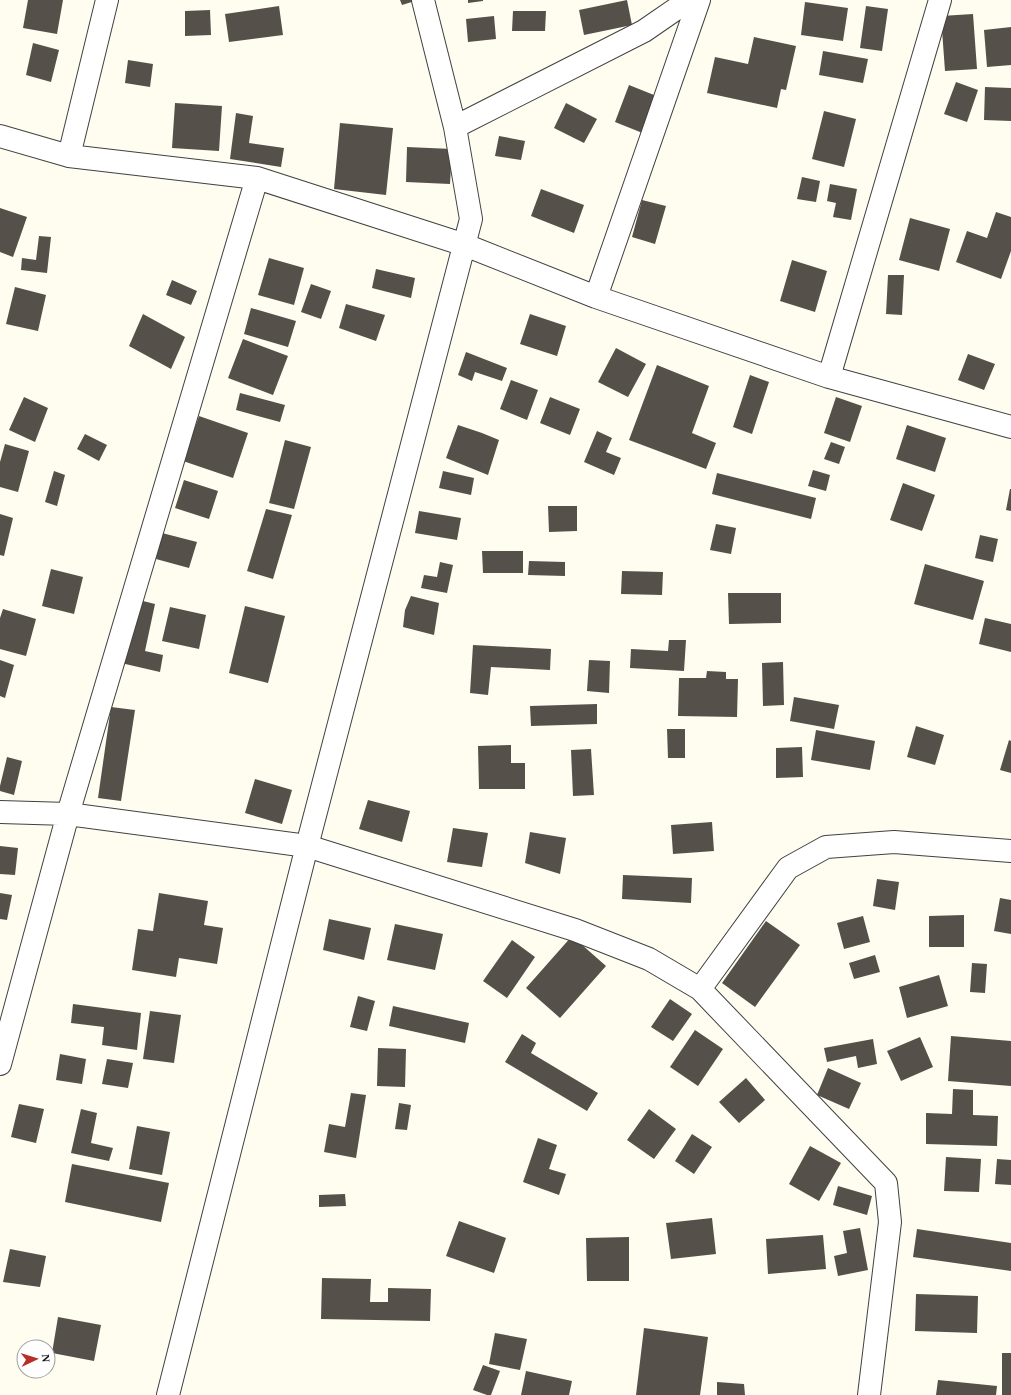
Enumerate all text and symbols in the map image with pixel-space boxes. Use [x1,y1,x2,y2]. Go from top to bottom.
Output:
north arrow [16,1339,56,1379]
text: N [40,1354,52,1363]

